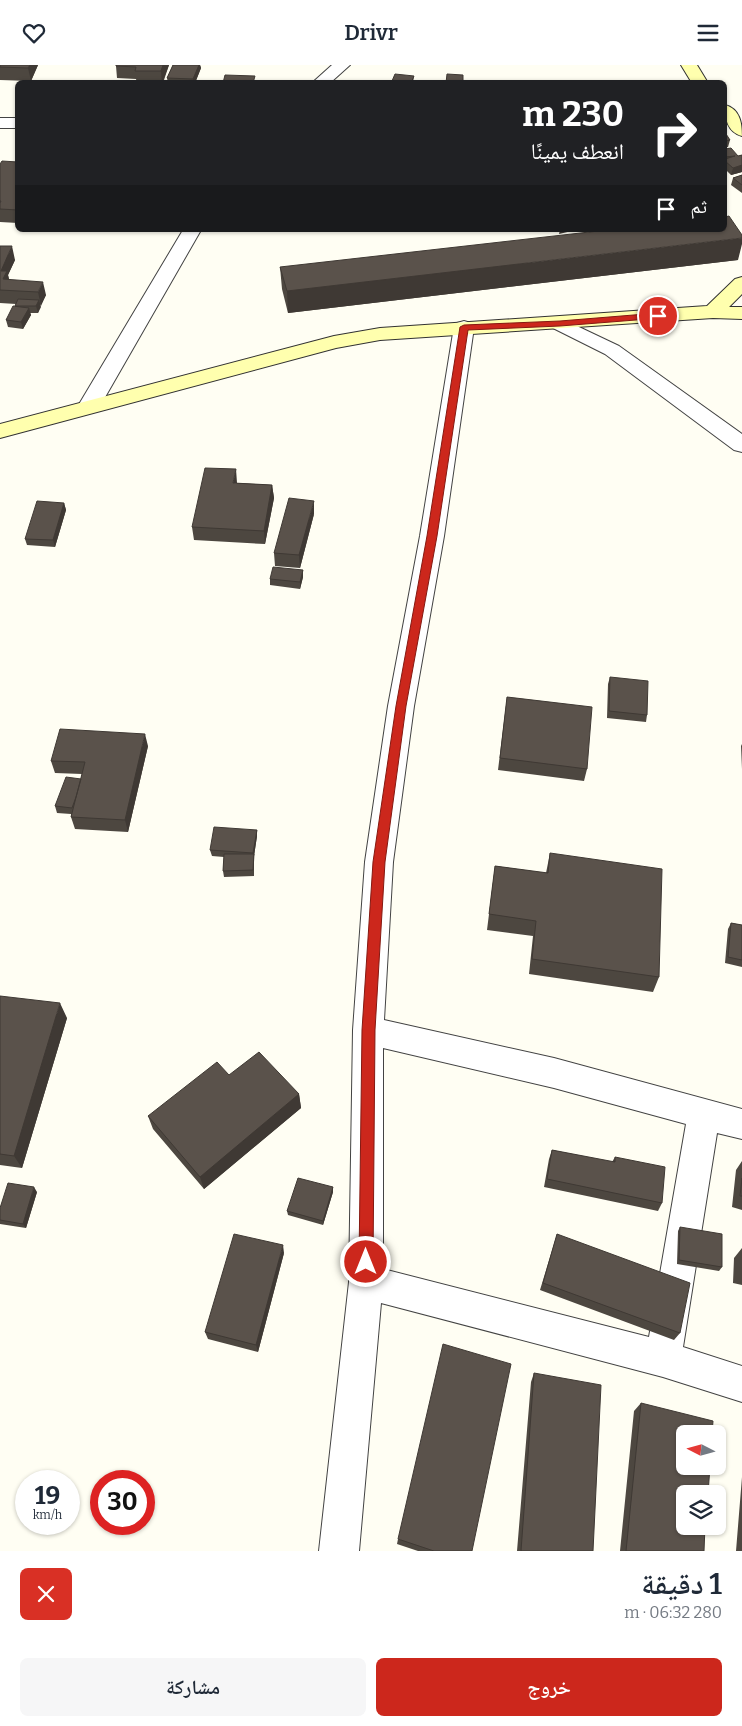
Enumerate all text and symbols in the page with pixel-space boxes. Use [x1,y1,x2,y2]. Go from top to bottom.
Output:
icon: heart [20,19,48,47]
text: Drivr [344,19,398,46]
icon: menu [694,19,722,47]
text: 230 m [522,93,624,135]
icon: right [642,100,707,165]
text: انعطف يمينًا [531,138,624,165]
icon: arrive [652,195,680,223]
text: ثم [690,195,707,218]
pin [637,295,679,337]
icon: arrive [644,302,672,330]
position arrow [339,1235,391,1287]
north arrow [676,1425,726,1475]
map controls [676,1425,726,1535]
speed limit sign: 30 [90,1470,155,1535]
text: 19 [35,1481,60,1511]
button: layers [676,1485,726,1535]
text: km/h [33,1508,62,1522]
text: 1 دقيقة [641,1566,722,1602]
button: close [20,1568,72,1620]
text: 280 m · 06:32 [624,1603,722,1622]
button: مشاركة [20,1658,366,1716]
button: خروج [376,1658,722,1716]

